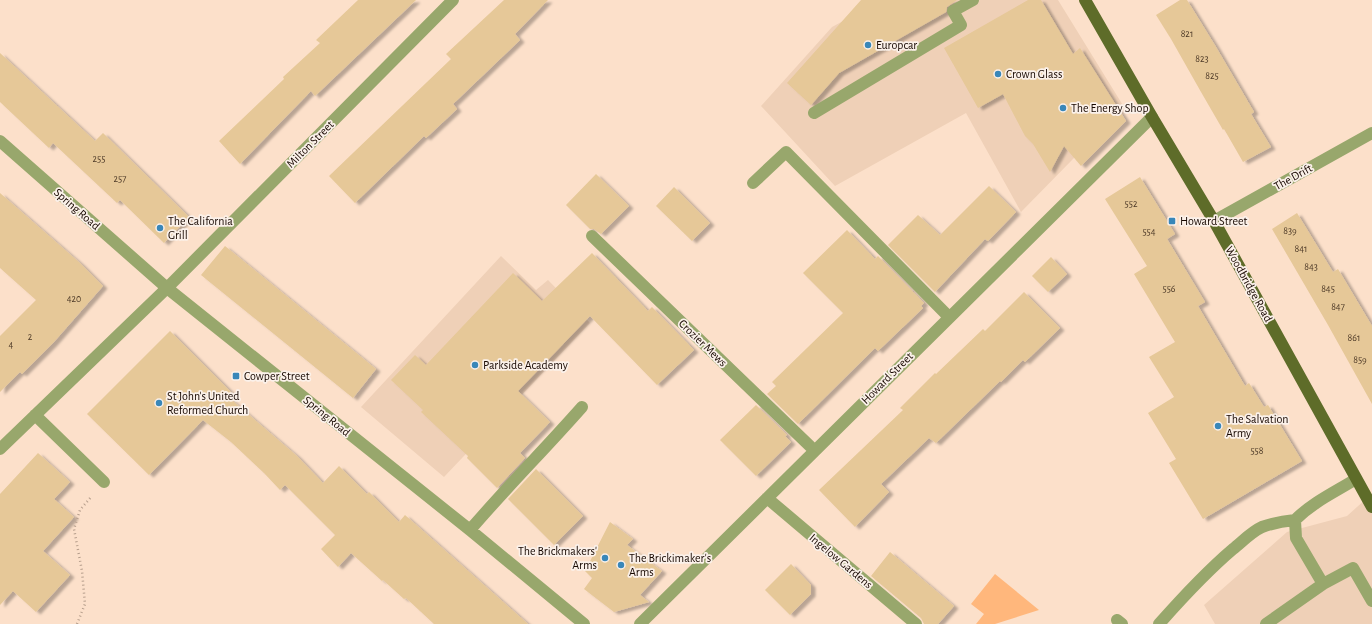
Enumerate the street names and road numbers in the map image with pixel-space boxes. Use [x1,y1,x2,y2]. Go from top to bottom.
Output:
street label: Milton Street [284,118,336,170]
street label: The Drift [1272,162,1314,192]
street label: Spring Road [52,186,102,232]
street label: Woodbridge Road [1223,244,1275,324]
street label: Crozier Mews [676,317,730,369]
street label: Howard Street [859,350,915,406]
street label: Spring Road [301,394,353,438]
street label: Ingelow Gardens [807,531,875,591]

